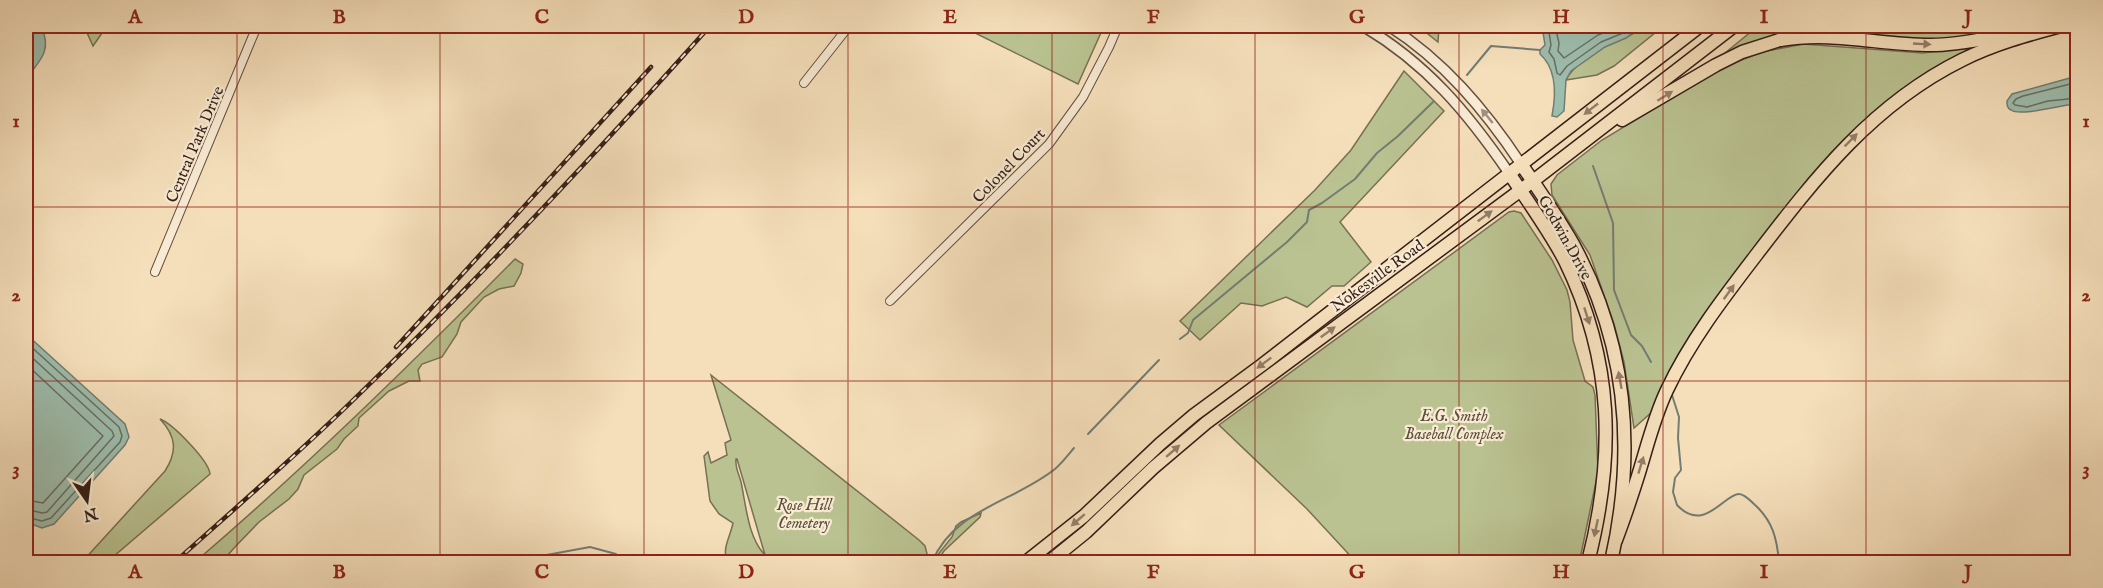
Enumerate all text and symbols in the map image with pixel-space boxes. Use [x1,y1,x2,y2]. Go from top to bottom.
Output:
text: A [127,5,143,30]
text: B [332,5,346,30]
text: C [535,5,549,30]
text: D [738,5,754,30]
text: E [943,5,957,30]
text: F [1147,5,1160,30]
text: G [1349,5,1366,30]
text: H [1552,5,1570,30]
text: I [1760,5,1769,30]
text: J [1961,5,1973,30]
one-way arrow [1912,40,1931,49]
street label: Central Park Drive [162,84,229,206]
one-way arrow [1657,90,1673,101]
one-way arrow [1584,103,1599,115]
one-way arrow [1480,108,1493,124]
text: 1 [12,109,20,134]
text: 1 [2082,109,2090,134]
street label: Colonel Court [969,124,1050,208]
one-way arrow [1843,134,1857,148]
street label: Godwin Drive [1533,192,1596,284]
one-way arrow [1476,210,1492,222]
street label: Nokesville Road [1328,236,1429,317]
text: 2 [11,283,21,308]
text: 2 [2081,283,2091,308]
one-way arrow [1722,285,1734,300]
one-way arrow [1582,307,1592,325]
one-way arrow [1319,326,1335,338]
one-way arrow [1256,357,1271,369]
one-way arrow [1615,370,1624,389]
park label: E.G. Smith Baseball Complex [1404,407,1504,445]
one-way arrow [1165,444,1181,457]
one-way arrow [1637,456,1646,474]
text: 3 [12,457,20,482]
text: 3 [2082,457,2090,482]
north arrow [57,471,117,531]
park label: Rose Hill Cemetery [776,496,833,534]
text: N [81,502,100,525]
one-way arrow [1070,514,1086,527]
one-way arrow [1591,519,1600,538]
text: A [127,560,143,585]
text: B [332,560,346,585]
text: C [535,560,549,585]
text: D [738,560,754,585]
text: E [943,560,957,585]
text: F [1147,560,1160,585]
text: G [1349,560,1366,585]
text: H [1552,560,1570,585]
text: I [1760,560,1769,585]
text: J [1961,560,1973,585]

